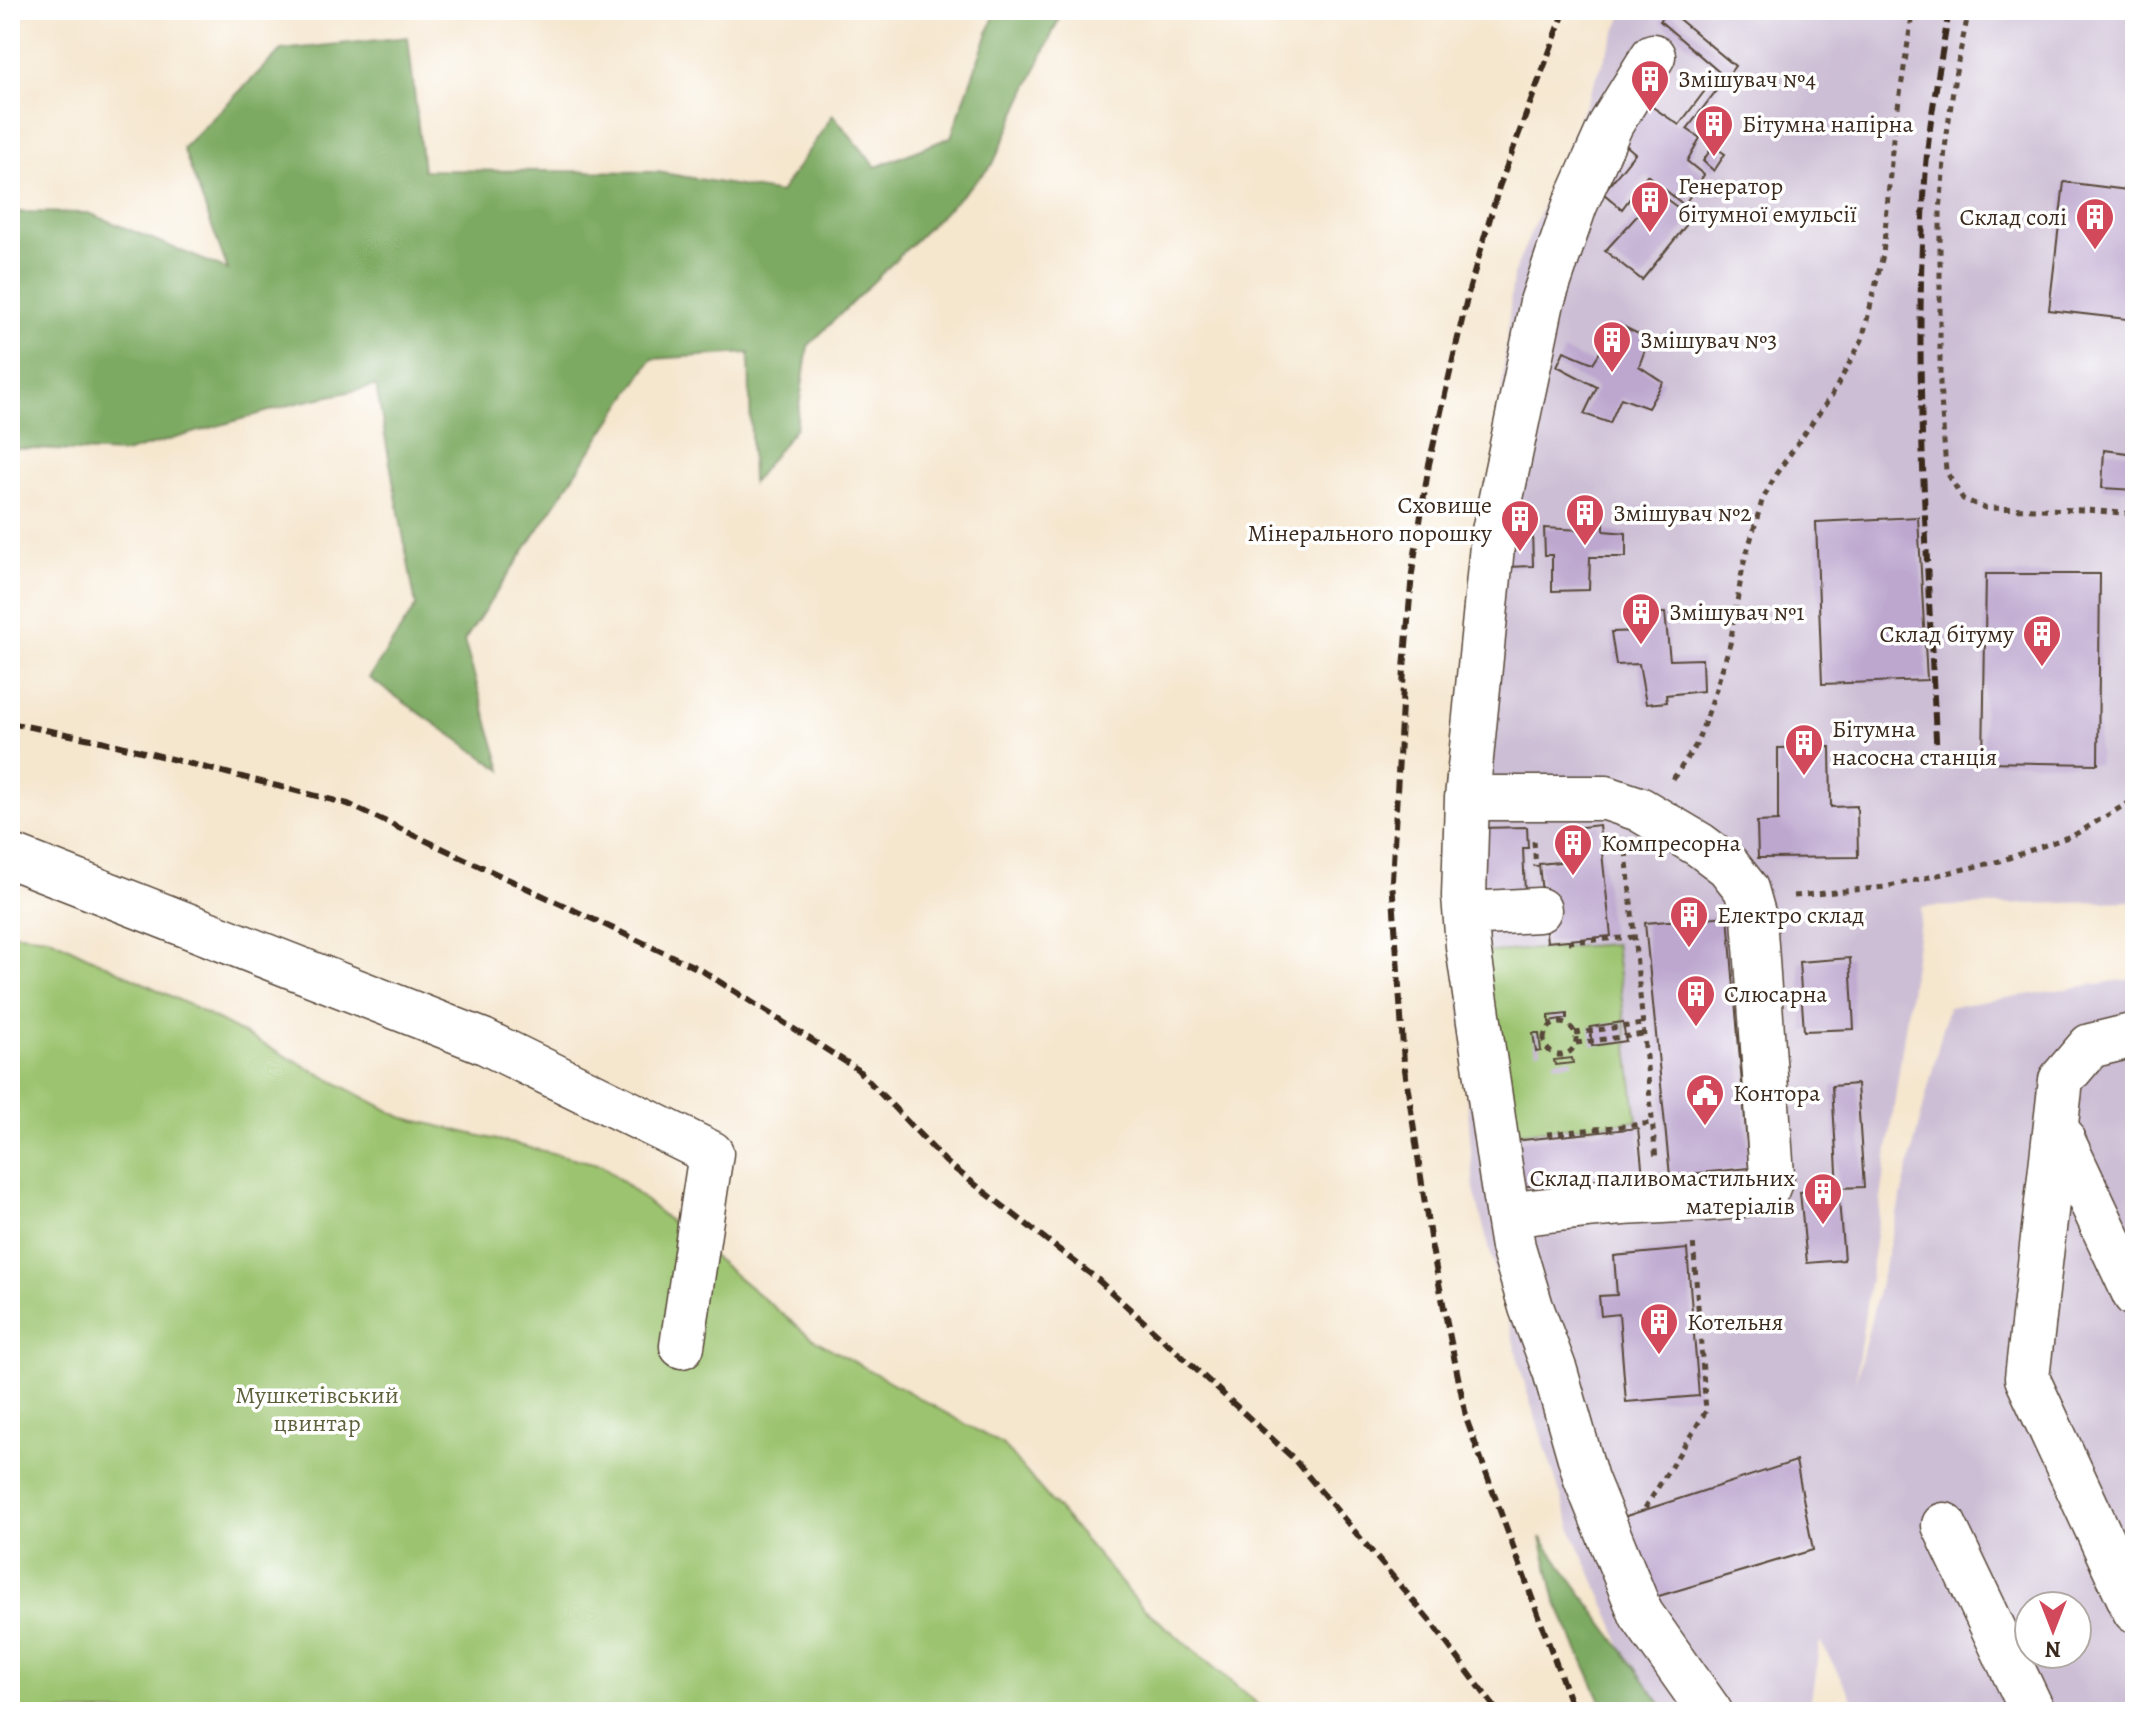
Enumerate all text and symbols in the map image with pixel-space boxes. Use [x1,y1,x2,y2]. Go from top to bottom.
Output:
building icon: Змішувач №4 [1629,58,1671,113]
place label: Змішувач №4 [1678,63,1816,95]
building icon: Бітумна напірна [1693,103,1735,158]
place label: Бітумна напірна [1742,108,1914,140]
place label: Генератор бітумної емульсії [1678,170,1857,230]
building icon: Генератор бітумної емульсії [1629,179,1671,234]
building icon: Склад солі [2074,196,2116,251]
place label: Склад солі [1960,201,2067,233]
building icon: Змішувач №3 [1591,319,1633,374]
place label: Змішувач №3 [1640,324,1777,356]
place label: Сховище Мінерального порошку [1248,489,1492,549]
building icon: Змішувач №2 [1564,492,1606,547]
place label: Змішувач №2 [1613,497,1752,529]
building icon: Сховище Мінерального порошку [1499,498,1541,553]
building icon: Змішувач №1 [1620,591,1662,646]
place label: Змішувач №1 [1669,596,1805,628]
building icon: Склад бітуму [2021,613,2063,668]
place label: Склад бітуму [1880,618,2014,650]
place label: Бітумна насосна станція [1832,713,1997,773]
building icon: Бітумна насосна станція [1783,722,1825,777]
building icon: Компресорна [1552,822,1594,877]
place label: Компресорна [1601,827,1741,859]
building icon: Електро склад [1668,894,1710,949]
place label: Електро склад [1717,899,1864,931]
building icon: Слюсарна [1675,973,1717,1028]
place label: Слюсарна [1724,978,1827,1010]
public building icon: Контора [1684,1072,1726,1127]
place label: Контора [1733,1077,1820,1109]
place label: Склад паливомастильних матеріалів [1530,1162,1795,1222]
building icon: Склад паливомастильних матеріалів [1802,1171,1844,1226]
building icon: Котельня [1638,1301,1680,1356]
place label: Котельня [1687,1306,1783,1338]
park label: Мушкетівський цвинтар [235,1379,399,1439]
north arrow [2013,1590,2093,1670]
text: N [2045,1634,2061,1664]

